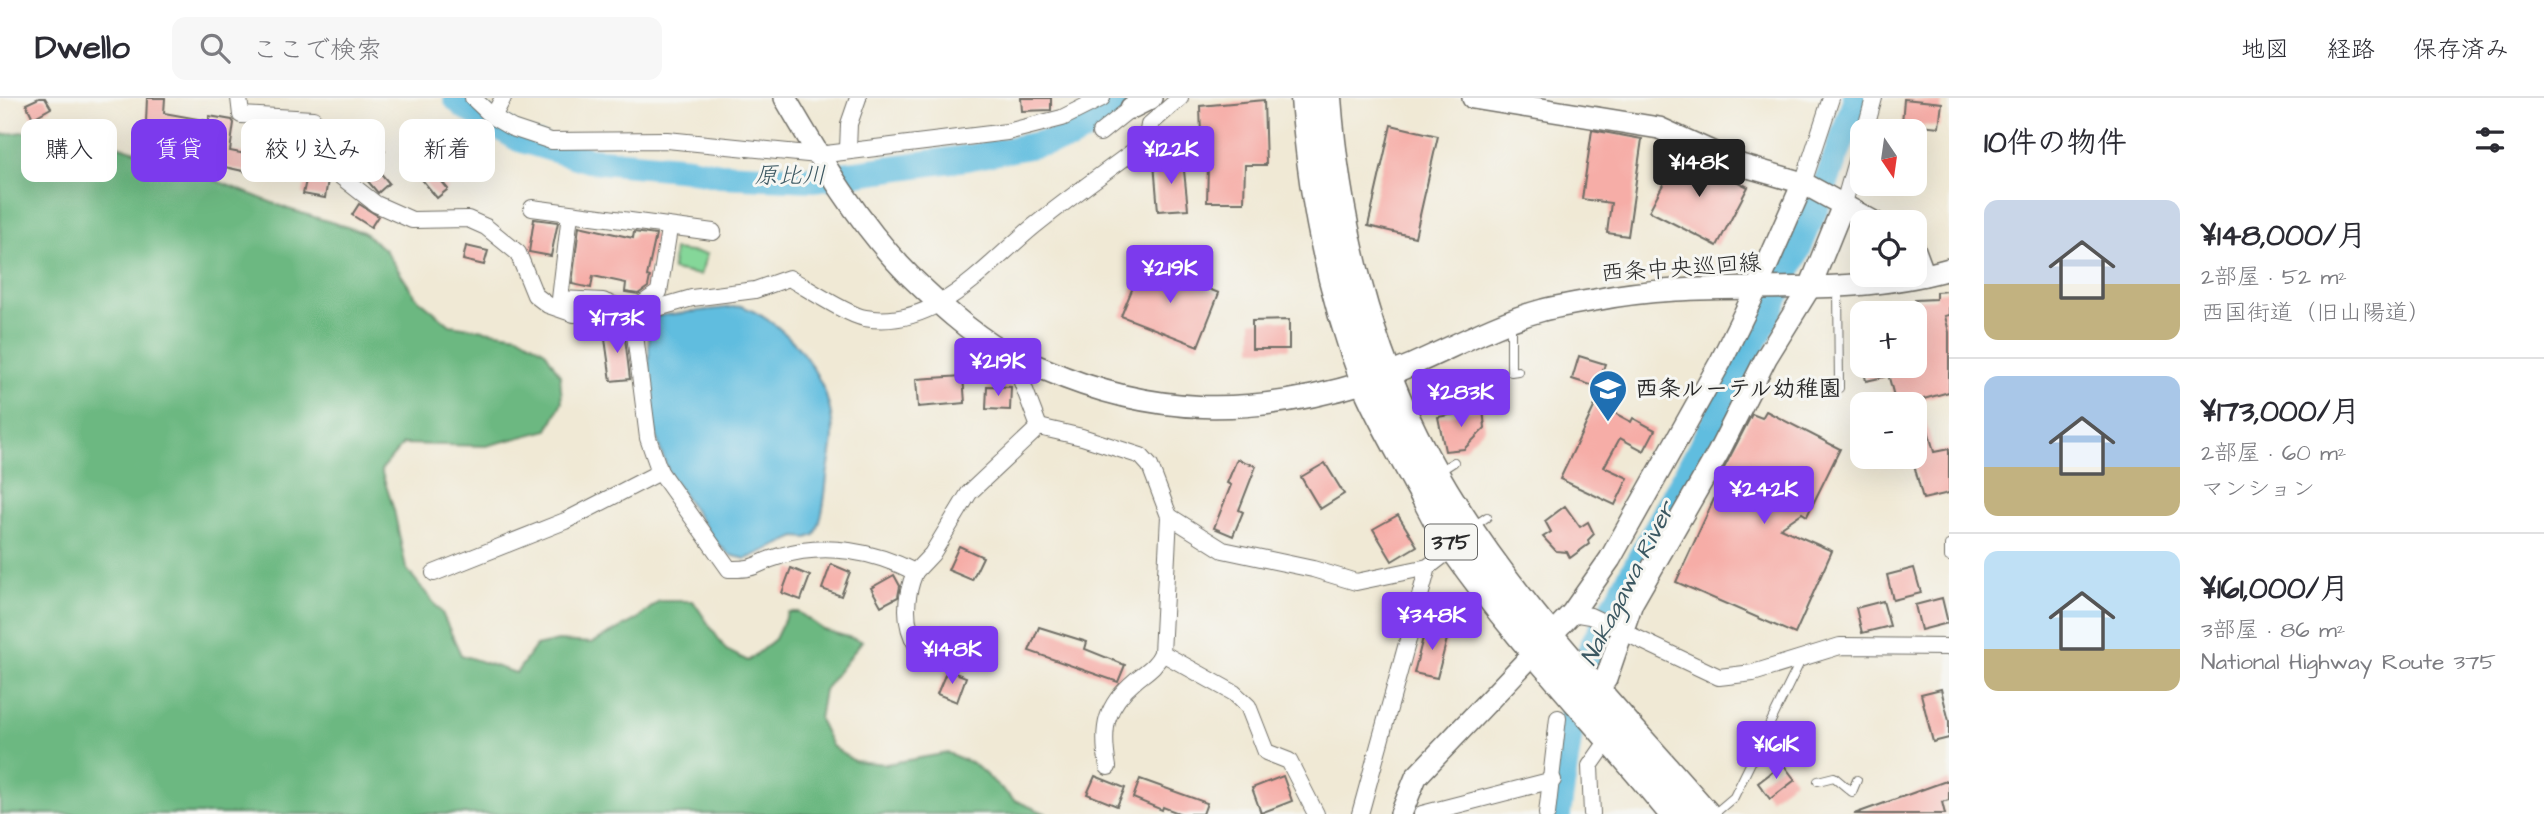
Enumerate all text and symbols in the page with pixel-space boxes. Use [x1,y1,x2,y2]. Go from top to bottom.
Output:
search box [172,17,662,80]
text: Dwello [35,25,130,71]
icon: search [196,29,234,67]
text: ここで検索 [252,32,382,68]
text: 地図 [2241,33,2289,67]
text: 経路 [2327,33,2375,67]
text: 保存済み [2413,33,2509,67]
chip: 購入 [21,119,117,182]
chip: 賃貸 [131,119,227,182]
chip: 絞り込み [241,119,385,182]
chip: 新着 [399,119,495,182]
north arrow [1850,119,1927,196]
map controls [1850,119,1927,469]
icon: filters [2471,121,2509,159]
text: 10件の物件 [1984,122,2127,164]
pin: ¥122K [1122,126,1220,186]
text: ¥122K [1143,133,1199,165]
pin: ¥148K [1650,140,1748,199]
text: ¥148K [1669,146,1729,178]
water label: 原比川 [754,159,826,193]
button: locate [1850,210,1927,287]
text: ¥148,000/月 [2201,215,2367,257]
icon: home [2040,228,2124,312]
pin: ¥219K [1121,246,1219,305]
street label: 西条中央巡回線 [1600,246,1762,290]
text: ¥219K [1142,252,1198,284]
text: 2部屋 · 52 m² [2201,261,2347,293]
pin: ¥173K [568,296,666,355]
text: 西国街道（旧山陽道） [2201,297,2431,329]
button: + [1850,301,1927,378]
text: ¥173K [589,302,645,334]
pin: ¥219K [949,338,1047,398]
text: ¥219K [970,345,1026,377]
school or university icon: 西条ルーテル幼稚園 [1587,368,1629,423]
pin: ¥283K [1412,370,1510,429]
place label: 西条ルーテル幼稚園 [1635,373,1842,405]
text: ¥283K [1428,376,1494,408]
text: ¥173,000/月 [2201,391,2360,433]
button: − [1850,392,1927,469]
icon: home [2040,404,2124,488]
text: 2部屋 · 60 m² [2201,437,2346,469]
pin: ¥242K [1715,466,1813,526]
text: ¥242K [1730,473,1798,505]
text: マンション [2201,473,2315,505]
water label: Nakagawa River [1572,494,1686,672]
road number: 375 [1425,524,1477,560]
text: ¥161,000/月 [2201,568,2349,610]
icon: home [2040,579,2124,663]
pin: ¥348K [1383,592,1481,652]
text: ¥348K [1398,599,1466,631]
text: 3部屋 · 86 m² [2201,614,2345,646]
pin: ¥148K [903,626,1001,686]
text: ¥148K [922,633,982,665]
text: National Highway Route 375 [2201,646,2496,678]
pin: ¥161K [1727,722,1825,781]
text: ¥161K [1753,728,1799,760]

